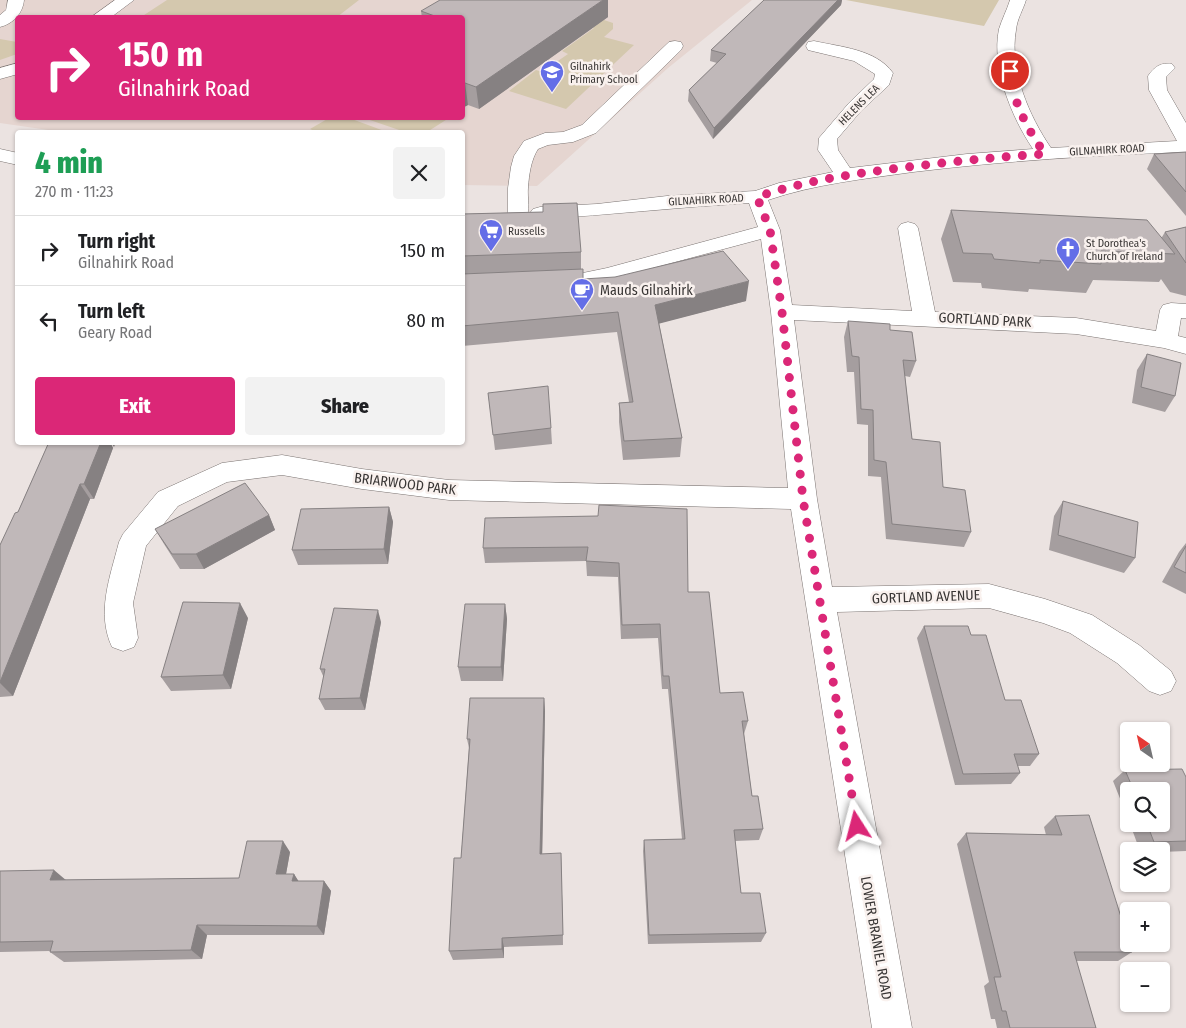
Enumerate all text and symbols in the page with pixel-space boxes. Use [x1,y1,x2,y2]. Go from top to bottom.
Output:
text: 150 m [118,33,203,75]
icon: right [35,35,100,100]
pin [989,50,1031,92]
icon: arrive [996,57,1024,85]
school or university icon: Gilnahirk Primary School [539,59,565,93]
place label: Gilnahirk Primary School [570,60,638,86]
text: Gilnahirk Road [118,75,250,102]
street label: HELENS LEA [836,82,882,128]
street label: GILNAHIRK ROAD [1069,142,1145,158]
text: 4 min [35,145,103,181]
button: close [393,147,445,199]
text: 270 m · 11:23 [35,182,113,201]
street label: GILNAHIRK ROAD [668,192,744,208]
supermarket icon: Russells [478,218,504,252]
place label: Russells [508,225,545,238]
text: Turn right [78,230,155,253]
church icon: St Dorothea's Church of Ireland [1055,236,1081,270]
icon: right [35,237,63,265]
place label: St Dorothea's Church of Ireland [1086,237,1163,263]
text: 150 m [400,239,445,262]
text: Gilnahirk Road [78,253,174,272]
cafe icon: Mauds Gilnahirk [569,277,595,311]
place label: Mauds Gilnahirk [600,282,693,299]
text: Turn left [78,300,145,323]
icon: left [35,307,63,335]
text: 80 m [407,309,445,332]
street label: GORTLAND PARK [938,309,1032,331]
text: Geary Road [78,323,152,342]
button: Exit [35,377,235,435]
button: Share [245,377,445,435]
street label: BRIARWOOD PARK [353,469,457,499]
street label: GORTLAND AVENUE [872,587,981,607]
north arrow [1120,722,1170,772]
map controls [1120,722,1170,1012]
button: search [1120,782,1170,832]
position arrow [830,799,882,851]
button: layers [1120,842,1170,892]
street label: LOWER BRANIEL ROAD [857,875,895,1001]
button: + [1120,902,1170,952]
button: − [1120,962,1170,1012]

